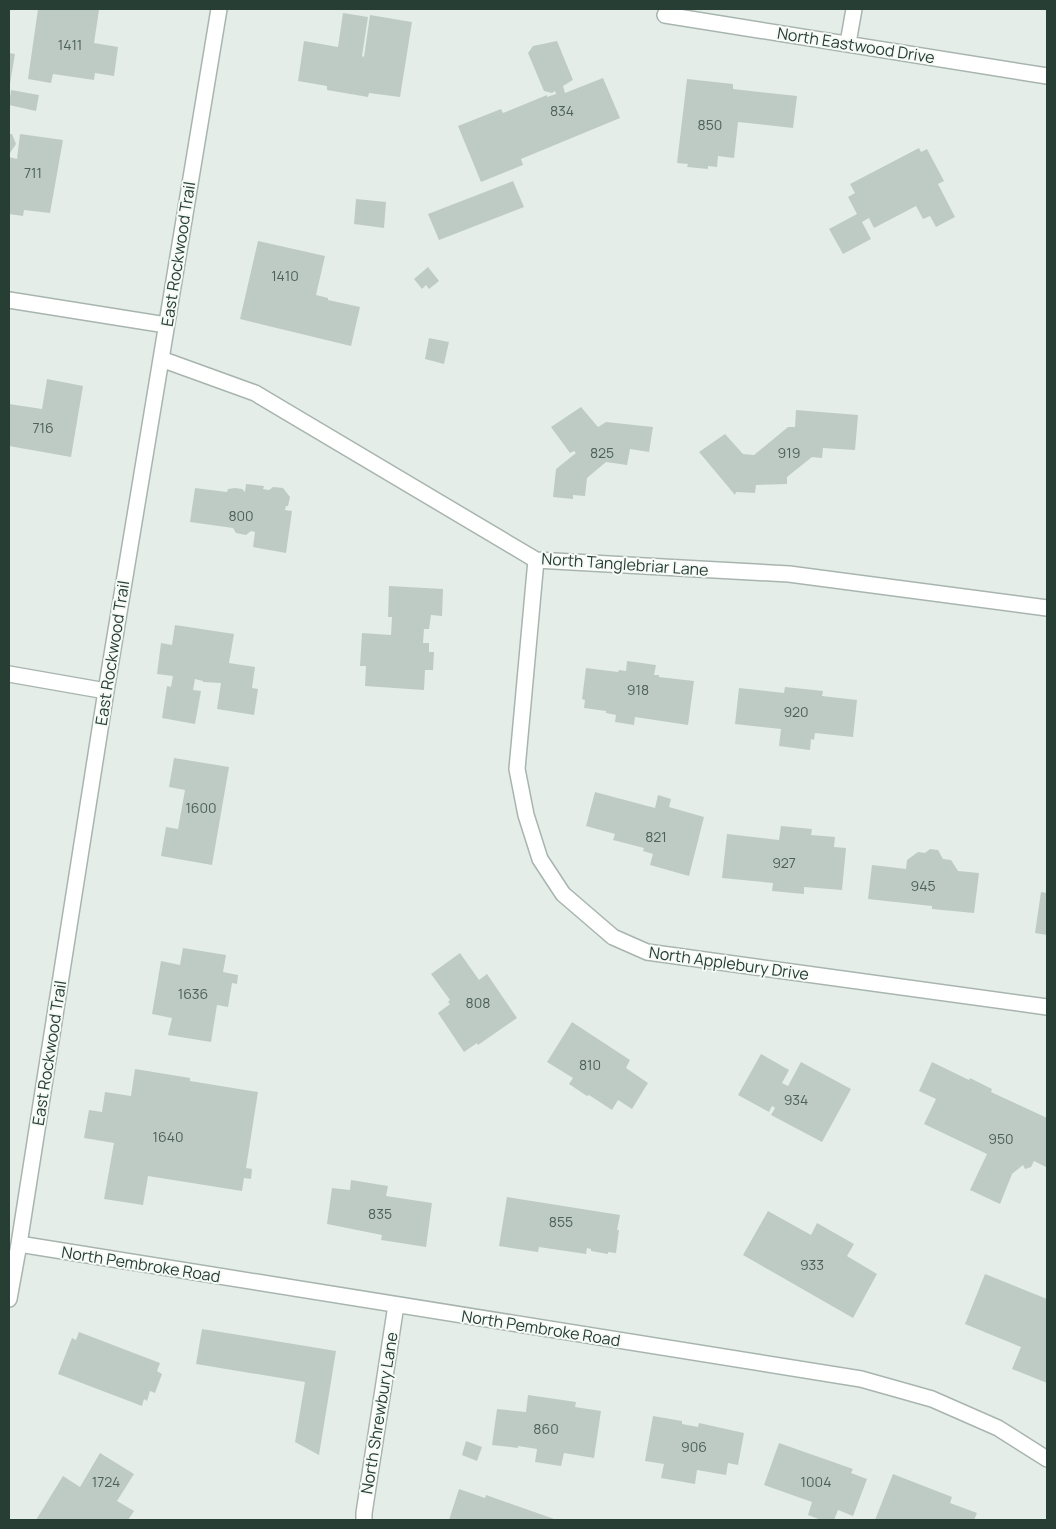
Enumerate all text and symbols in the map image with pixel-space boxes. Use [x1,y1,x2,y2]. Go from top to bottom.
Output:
street label: North Eastwood Drive [776,22,936,68]
house number: 1411 [58,35,82,54]
house number: 834 [550,101,574,120]
house number: 850 [698,115,722,134]
house number: 711 [24,163,42,182]
street label: East Rockwood Trail [156,180,200,328]
house number: 1410 [271,266,299,285]
house number: 716 [32,418,54,437]
house number: 825 [590,443,614,462]
house number: 919 [778,443,800,462]
house number: 800 [228,506,254,525]
street label: North Tanglebriar Lane [541,547,709,581]
street label: East Rockwood Trail [90,579,134,727]
house number: 918 [627,680,649,699]
house number: 920 [783,702,809,721]
house number: 1600 [185,798,217,817]
house number: 821 [645,827,667,846]
house number: 927 [772,853,796,872]
house number: 945 [910,876,936,895]
street label: North Applebury Drive [648,941,810,985]
street label: East Rockwood Trail [27,979,71,1127]
house number: 1636 [178,984,208,1003]
house number: 808 [466,993,490,1012]
house number: 810 [579,1055,601,1074]
house number: 934 [784,1090,808,1109]
house number: 1640 [153,1127,183,1146]
house number: 950 [988,1129,1014,1148]
house number: 835 [368,1204,392,1223]
house number: 855 [549,1212,573,1231]
street label: North Pembroke Road [60,1241,222,1287]
house number: 933 [800,1255,824,1274]
street label: North Pembroke Road [460,1305,622,1351]
street label: North Shrewbury Lane [355,1330,403,1496]
house number: 860 [533,1419,559,1438]
house number: 906 [681,1437,707,1456]
house number: 1724 [92,1472,120,1491]
house number: 1004 [801,1472,831,1491]

